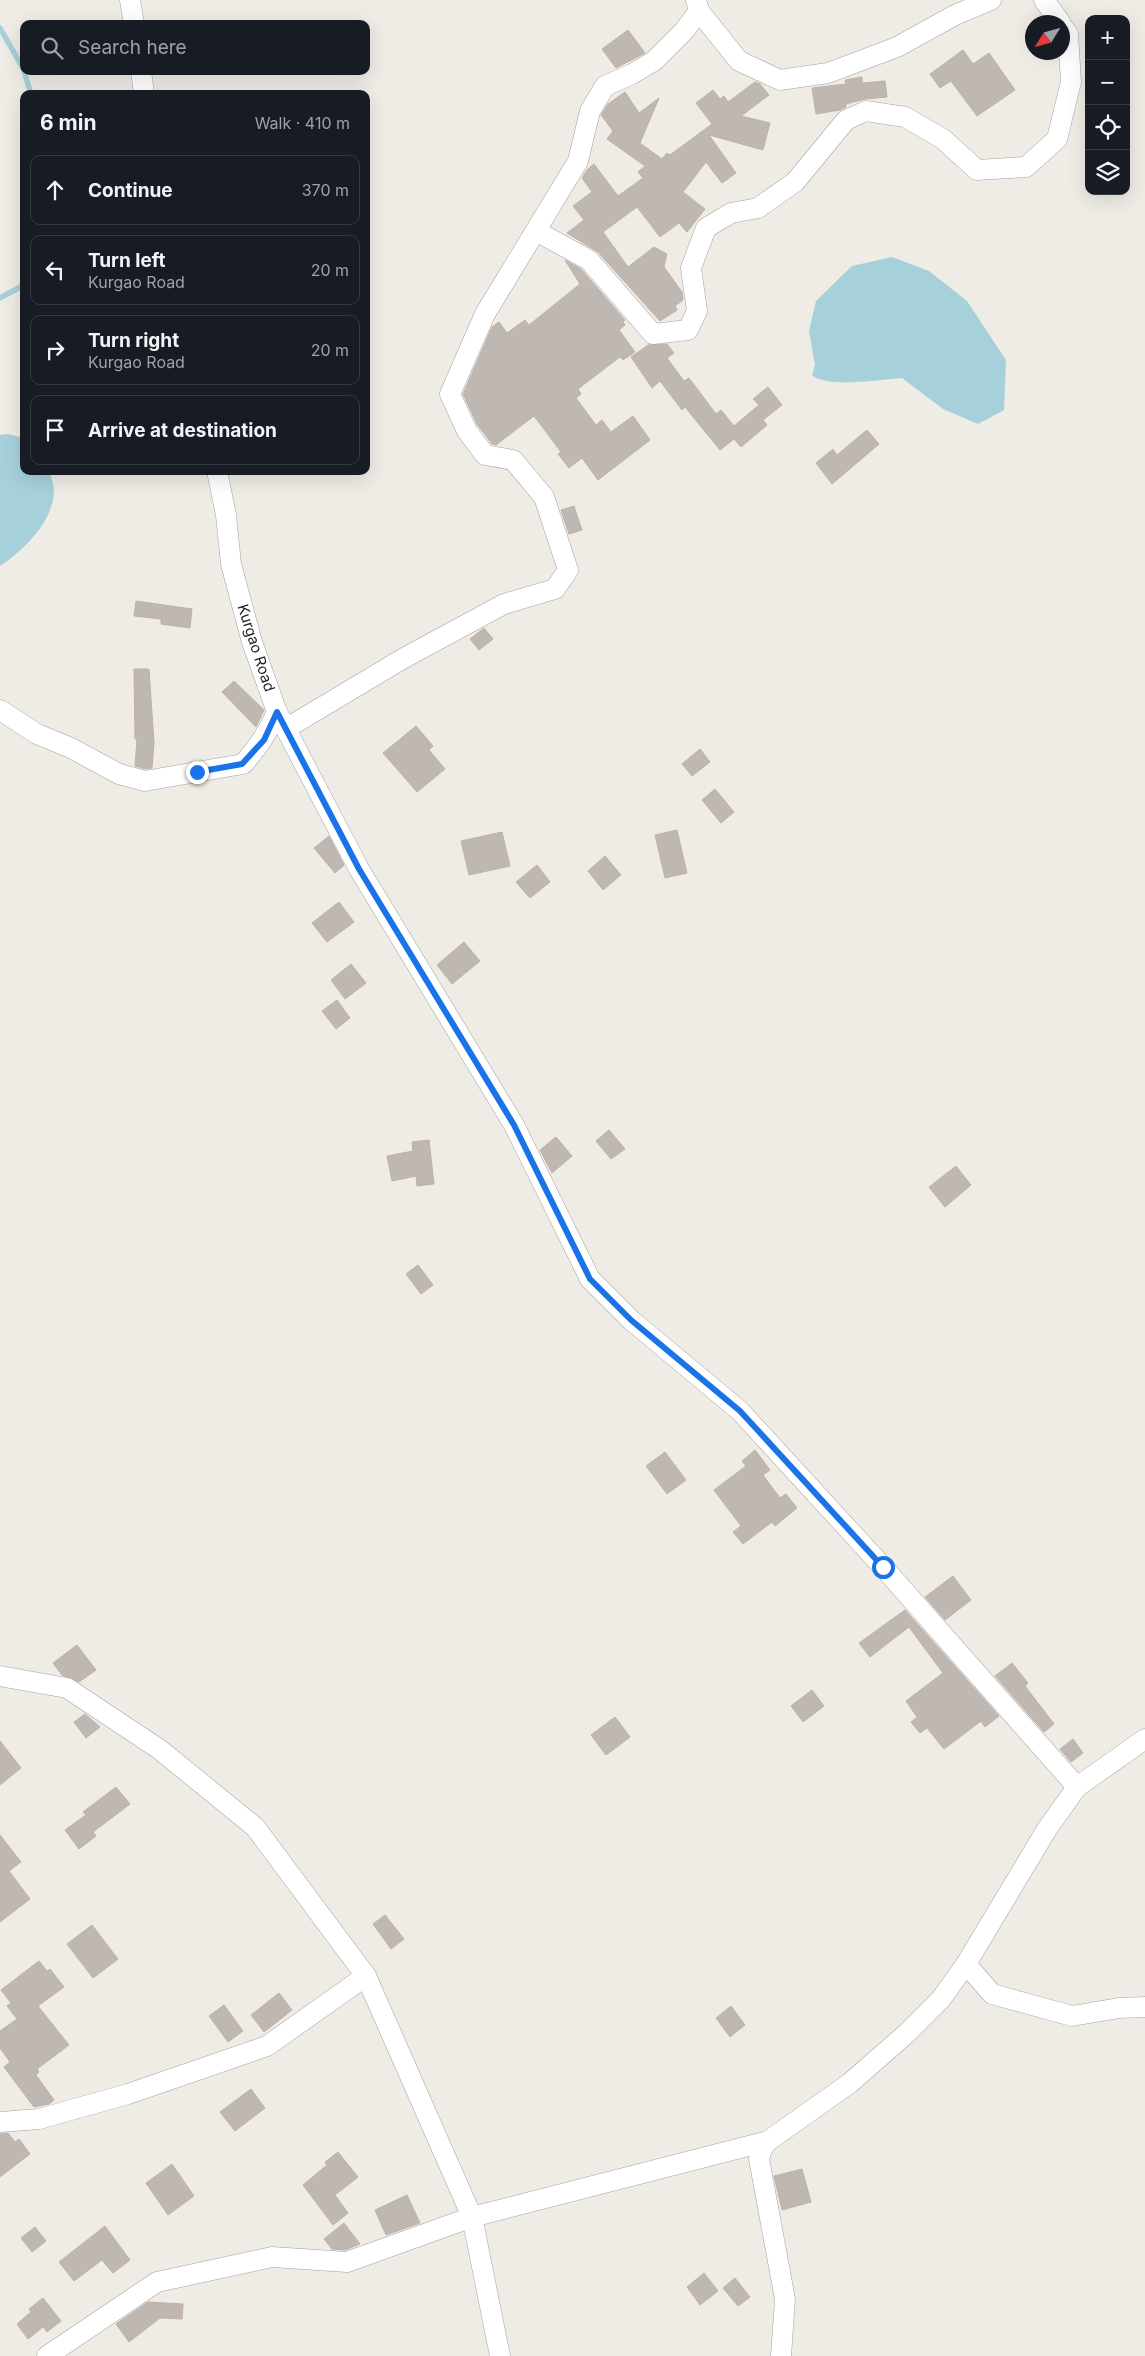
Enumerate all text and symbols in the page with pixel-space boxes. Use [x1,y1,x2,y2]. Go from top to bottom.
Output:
north arrow [1025,15,1070,60]
map controls [1085,15,1130,195]
button: + [1085,15,1130,60]
search box [20,20,370,75]
icon: search [38,34,66,62]
text: Search here [78,36,187,59]
button: − [1085,60,1130,105]
button: locate [1085,105,1130,150]
text: 6 min [40,110,97,135]
text: Walk · 410 m [255,113,350,133]
button: layers [1085,150,1130,195]
icon: ahead [41,176,69,204]
text: Continue [88,179,173,202]
text: 370 m [302,180,349,200]
text: Turn left [88,249,166,272]
icon: left [41,256,69,284]
text: 20 m [311,260,349,280]
text: Kurgao Road [88,272,185,292]
text: Turn right [88,329,179,352]
icon: right [41,336,69,364]
text: 20 m [311,340,349,360]
text: Kurgao Road [88,352,185,372]
icon: arrive [41,416,69,444]
text: Arrive at destination [88,419,277,442]
street label: Kurgao Road [233,602,280,694]
route end [186,761,209,784]
route start [872,1556,895,1579]

